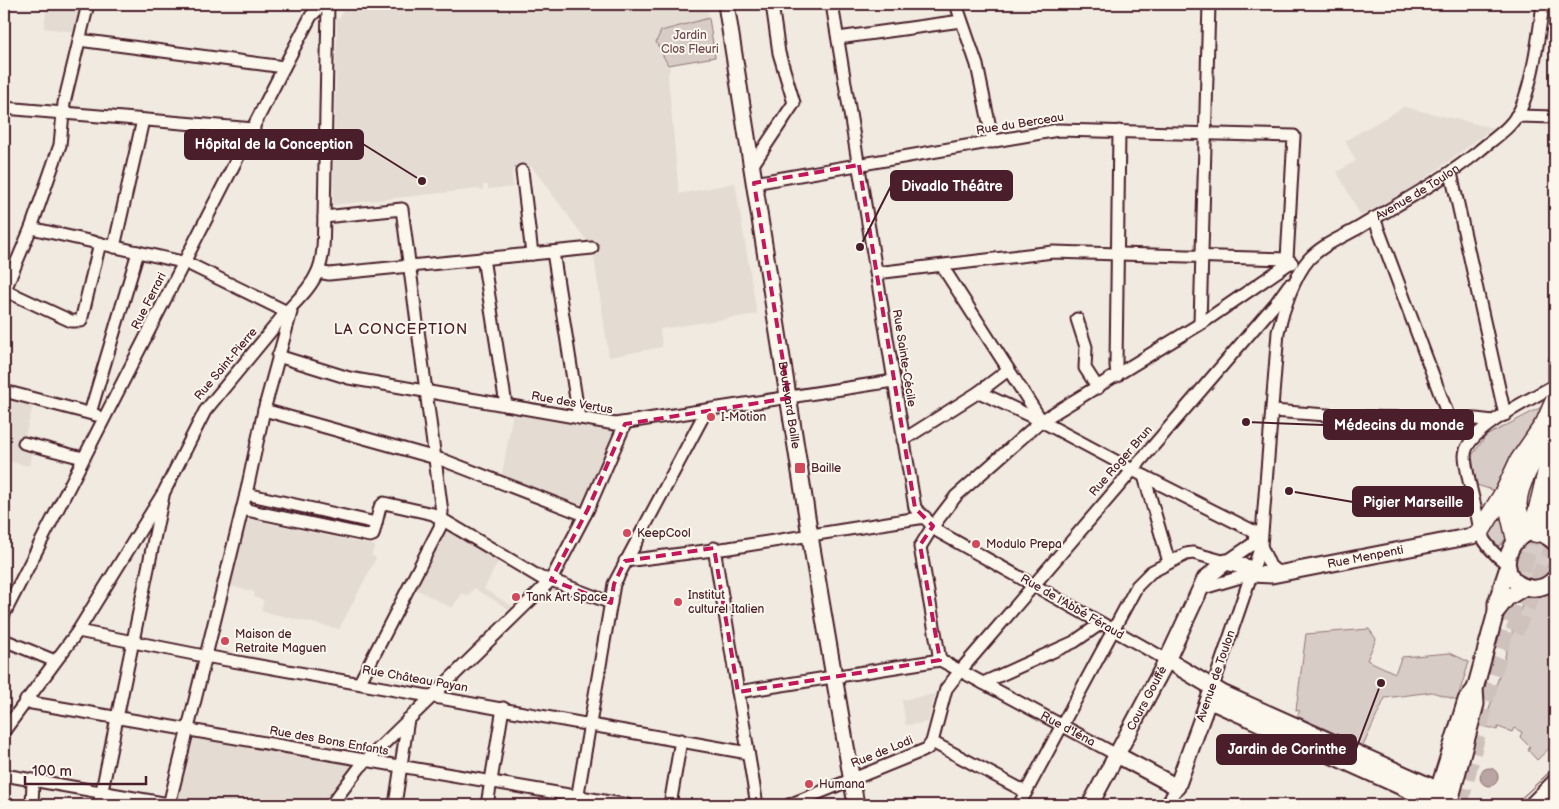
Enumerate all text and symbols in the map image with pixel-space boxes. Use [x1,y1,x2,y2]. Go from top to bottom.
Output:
park label: Jardin Clos Fleuri [661,28,719,57]
street label: Rue du Berceau [975,110,1065,138]
callout: Hôpital de la Conception [185,130,363,159]
text: Hôpital de la Conception [195,136,353,153]
street label: Avenue de Toulon [1373,161,1462,224]
callout: Divadlo Théâtre [891,171,1012,200]
text: Divadlo Théâtre [902,178,1002,195]
street label: Rue Ferrari [128,270,170,332]
street label: Rue Sainte-Cécile [889,308,919,408]
district label: LA CONCEPTION [334,320,468,339]
street label: Rue Saint-Pierre [191,325,261,403]
street label: Boulevard Baille [775,360,804,450]
street label: Rue des Vertus [530,388,614,418]
place label: I-Motion [721,410,766,425]
callout: Médecins du monde [1324,410,1473,439]
marker: I-Motion [705,411,717,423]
text: Médecins du monde [1334,417,1464,434]
street label: Rue Roger Brun [1086,422,1156,499]
marker: Baille [793,461,807,475]
place label: Baille [811,461,841,476]
callout: Pigier Marseille [1353,487,1473,516]
text: Pigier Marseille [1363,494,1463,511]
place label: KeepCool [637,526,691,541]
marker: KeepCool [621,527,633,539]
place label: Modulo Prepa [986,537,1062,552]
marker: Modulo Prepa [970,538,982,550]
street label: Rue Menpenti [1326,542,1405,572]
street label: Rue de l'Abbé Féraud [1017,571,1127,643]
place label: Institut culturel Italien [688,588,765,617]
place label: Tank Art Space [526,590,608,605]
marker: Tank Art Space [510,591,522,603]
marker: Institut culturel Italien [672,596,684,608]
place label: Maison de Retraite Maguen [235,627,327,656]
street label: Avenue de Toulon [1193,628,1239,724]
marker: Maison de Retraite Maguen [219,635,231,647]
street label: Rue Château Payan [361,662,469,696]
street label: Cours Gouffé [1123,663,1170,733]
street label: Rue d'Iéna [1038,708,1098,750]
street label: Rue des Bons Enfants [268,723,390,759]
street label: Rue de Lodi [849,733,916,771]
callout: Jardin de Corinthe [1217,735,1356,764]
text: Jardin de Corinthe [1228,741,1346,758]
scale bar [25,754,146,786]
text: 100 m [32,762,72,781]
place label: Humana [819,777,865,792]
marker: Humana [803,778,815,790]

